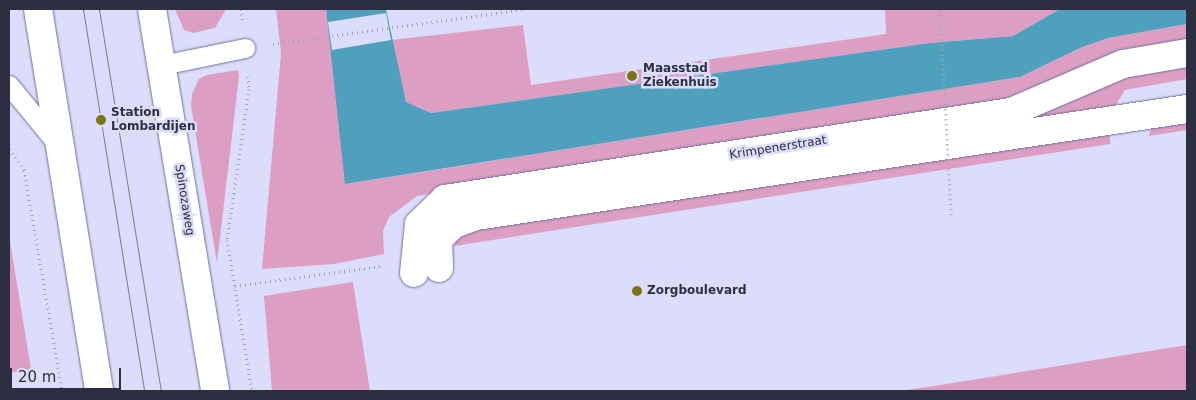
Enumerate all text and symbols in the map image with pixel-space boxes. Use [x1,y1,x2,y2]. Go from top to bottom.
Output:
place label: Maasstad Ziekenhuis [643,62,717,90]
marker: Maasstad Ziekenhuis [625,69,639,83]
place label: Station Lombardijen [111,106,195,134]
marker: Station Lombardijen [95,114,107,126]
street label: Krimpenerstraat [728,133,828,163]
street label: Spinozaweg [171,163,197,237]
place label: Zorgboulevard [647,284,747,298]
marker: Zorgboulevard [631,285,643,297]
scale bar [12,358,124,390]
text: 20 m [18,368,56,386]

